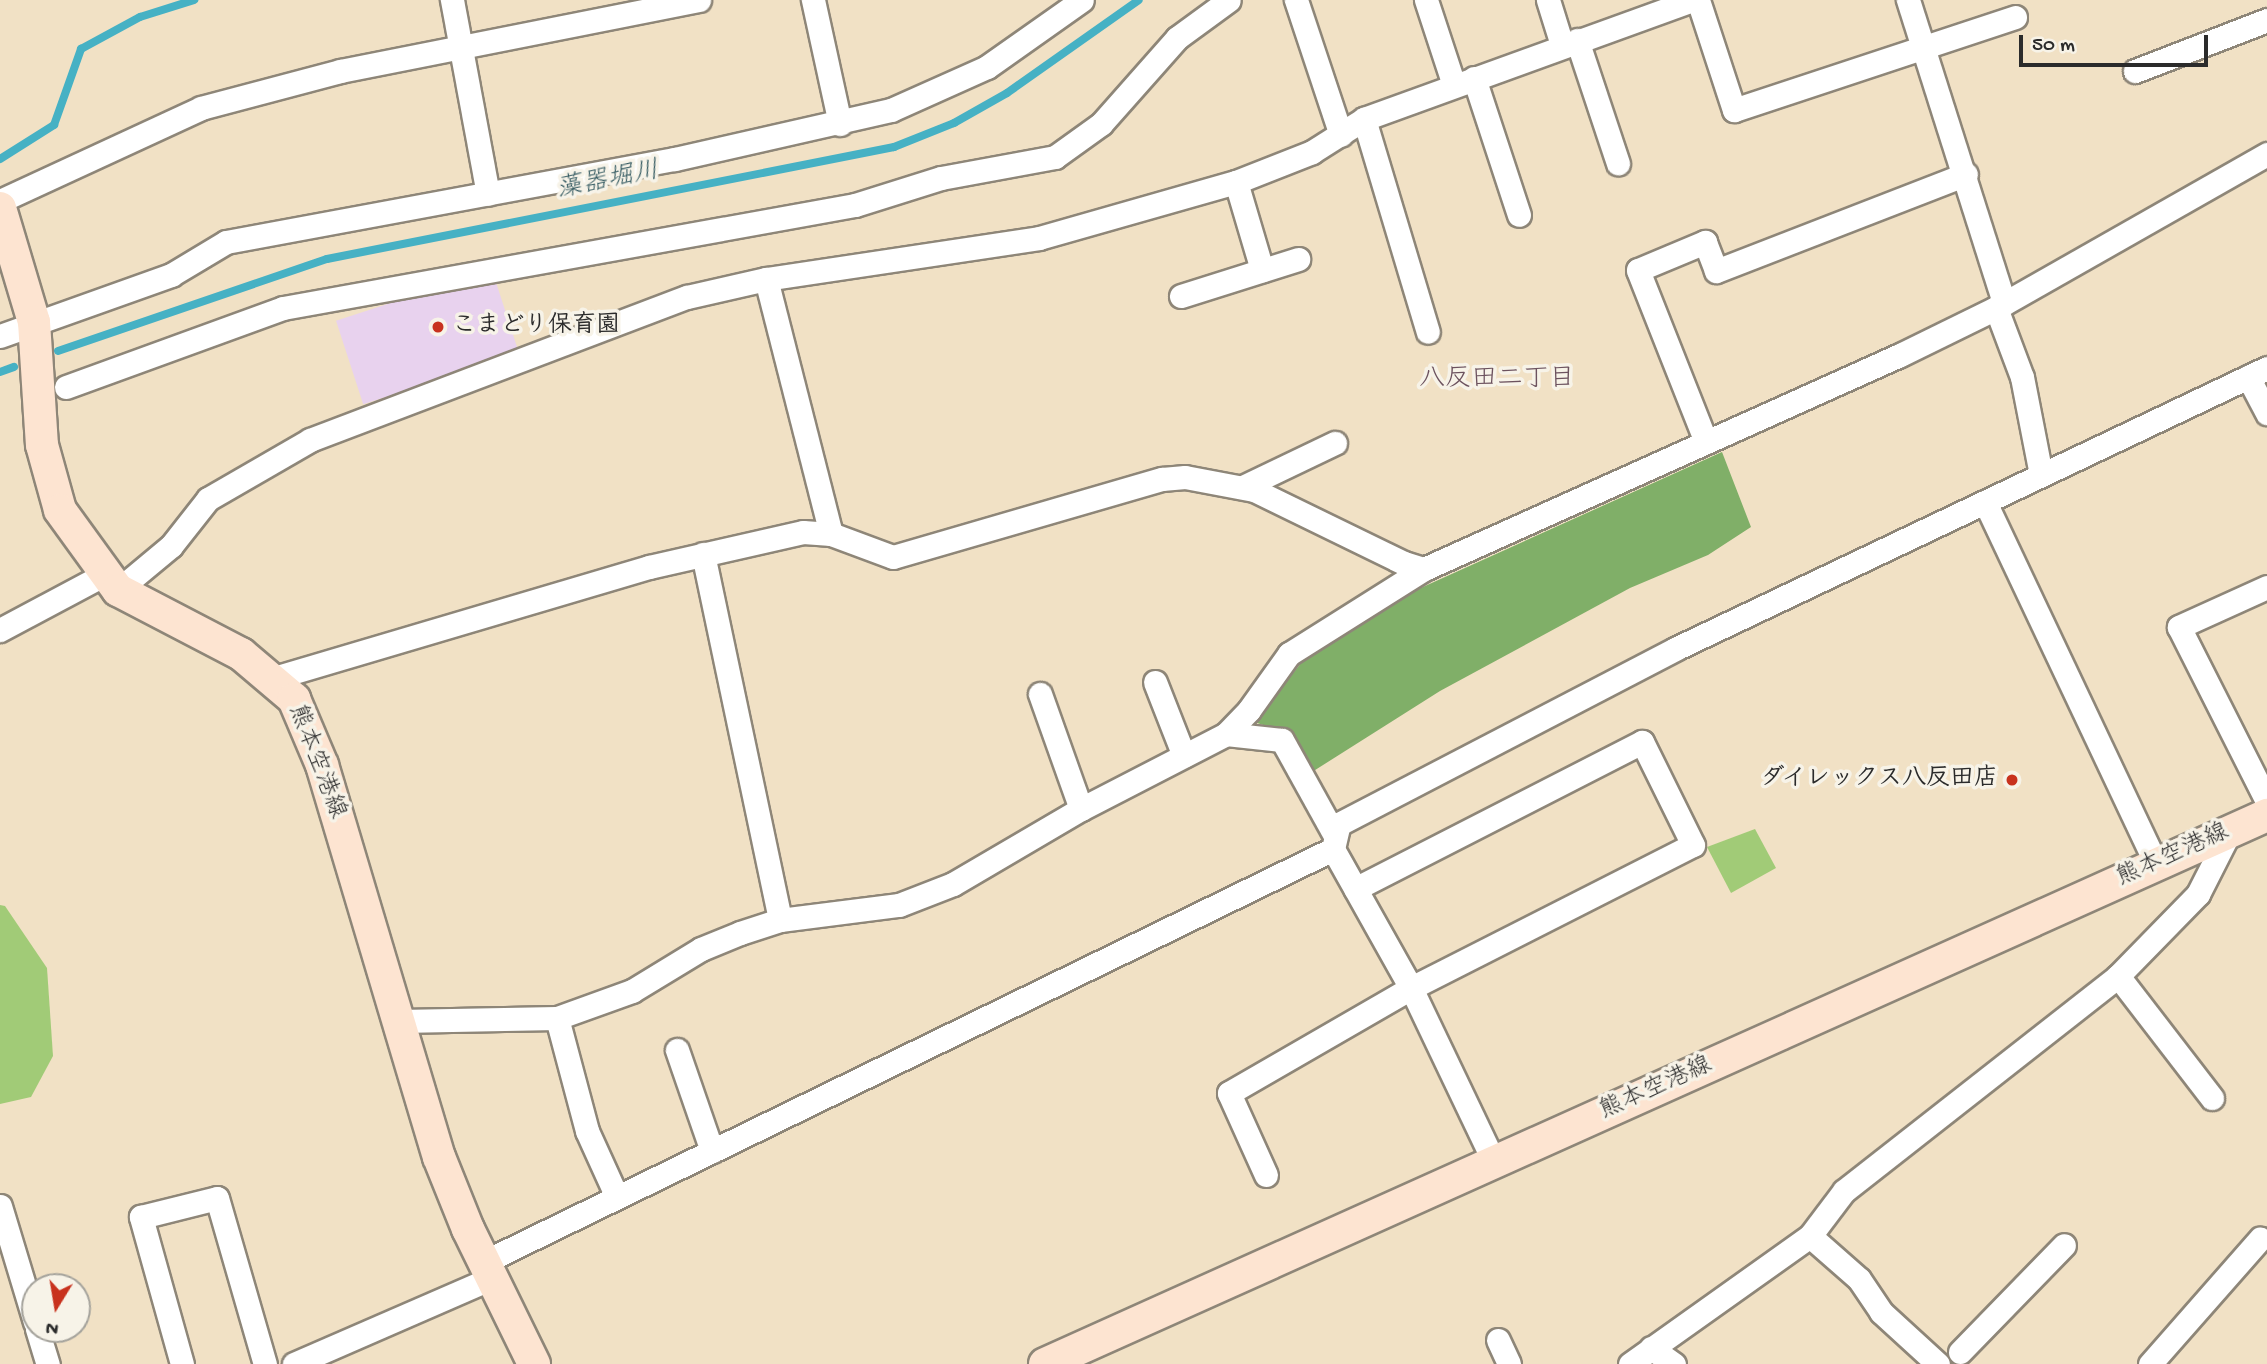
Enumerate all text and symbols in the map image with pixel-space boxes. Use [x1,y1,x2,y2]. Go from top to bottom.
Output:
scale bar [2022,21,2211,65]
text: 50 m [2032,34,2075,59]
water label: 藻器堀川 [554,157,662,207]
place label: こまどり保育園 [452,313,620,341]
marker: こまどり保育園 [430,319,446,335]
district label: 八反田二丁目 [1419,365,1575,397]
street label: 熊本空港線 [281,701,351,823]
place label: ダイレックス八反田店 [1758,766,1998,794]
marker: ダイレックス八反田店 [2004,772,2020,788]
street label: 熊本空港線 [2112,818,2234,894]
street label: 熊本空港線 [1595,1051,1717,1127]
north arrow [21,1273,91,1343]
text: N [44,1315,61,1340]

